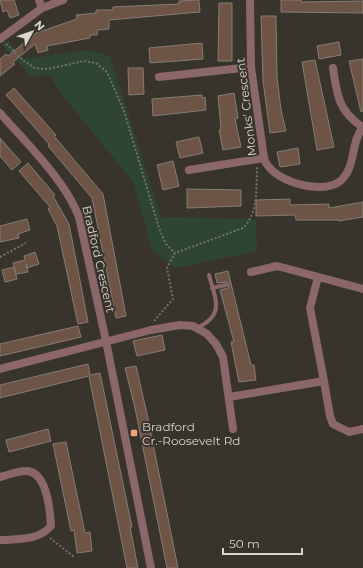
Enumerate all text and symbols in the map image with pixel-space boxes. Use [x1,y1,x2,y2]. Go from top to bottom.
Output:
north arrow [12,12,52,52]
text: N [31,18,48,33]
street label: Monks' Crescent [233,57,259,157]
street label: Bradford Crescent [79,204,119,314]
place label: Bradford Cr.-Roosevelt Rd [142,419,241,448]
marker: Bradford Cr.-Roosevelt Rd [129,428,139,438]
scale bar [223,530,302,556]
text: 50 m [229,536,260,551]

